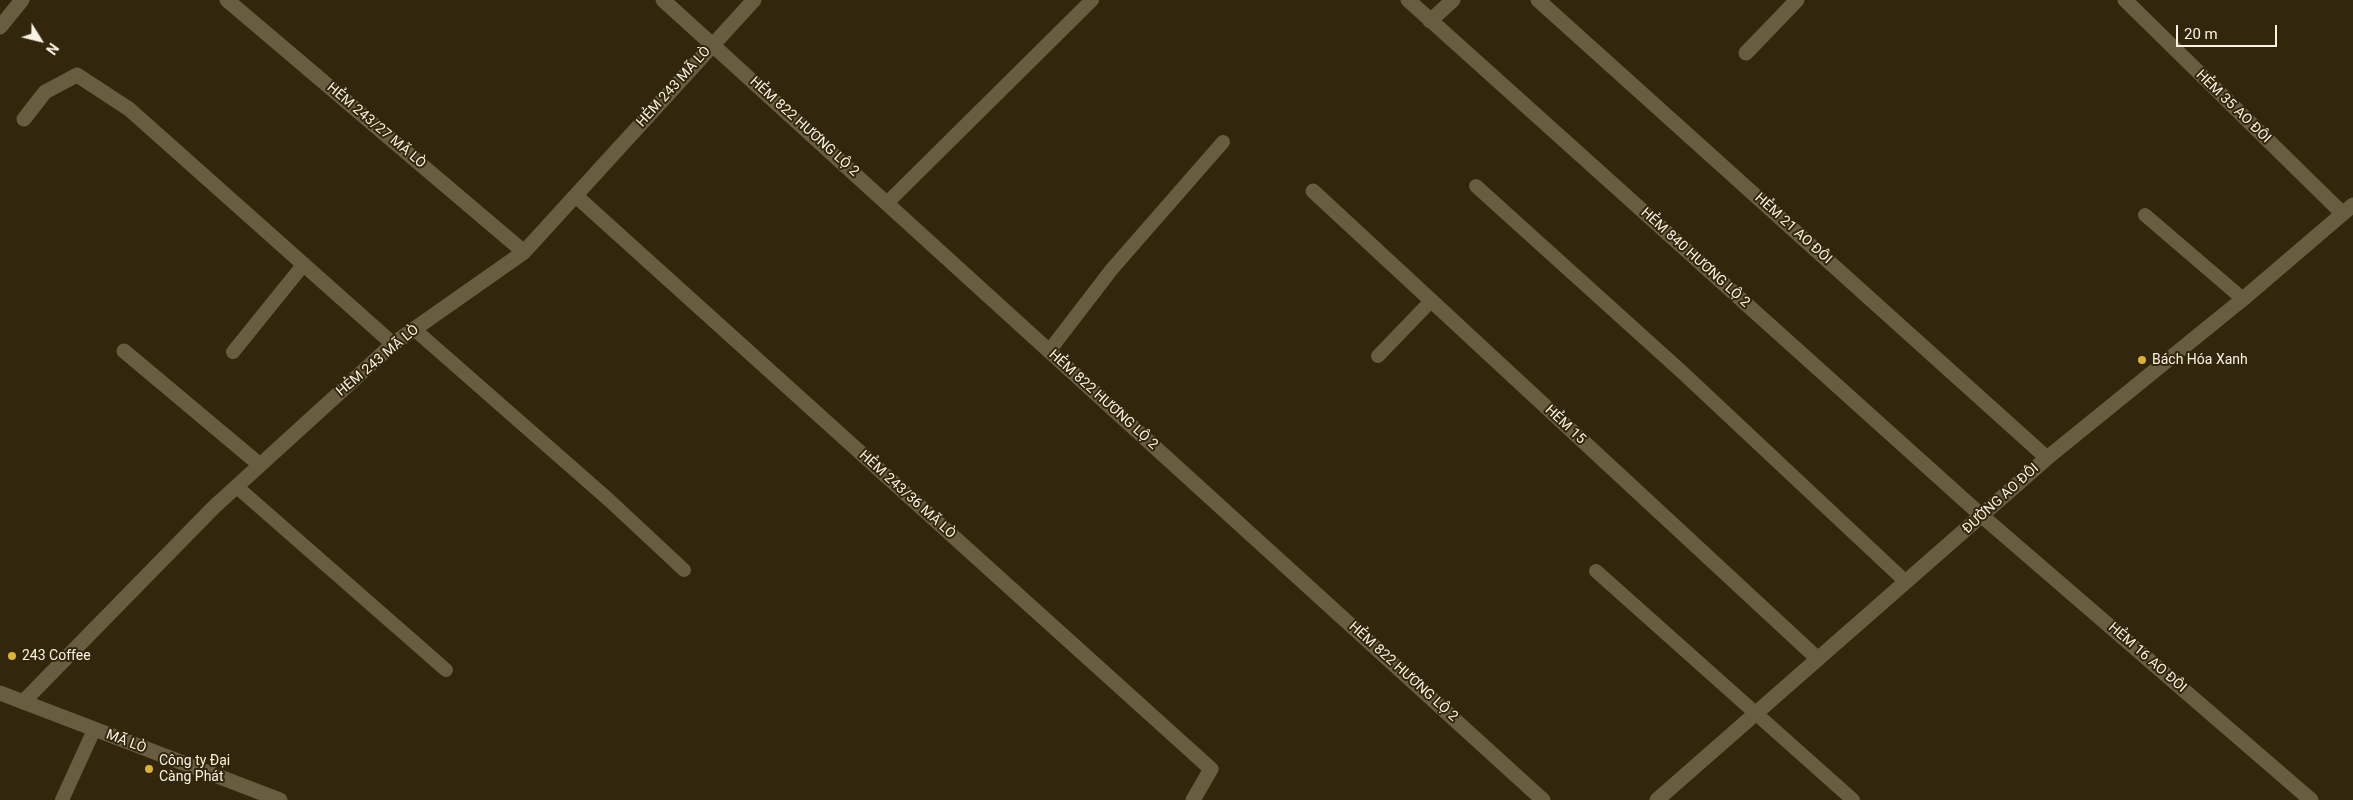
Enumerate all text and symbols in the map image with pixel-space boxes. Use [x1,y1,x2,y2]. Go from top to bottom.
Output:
north arrow [15,15,65,65]
scale bar [2178,15,2279,47]
text: 20 m [2184,25,2218,43]
text: N [43,40,62,58]
street label: HẺM 243 MÃ LÒ [633,43,715,131]
street label: HẺM 35 AO ĐÔI [2192,67,2274,147]
street label: HẺM 822 HƯƠNG LỘ 2 [746,74,862,180]
street label: HẺM 243/27 MÃ LÒ [323,80,429,172]
street label: HẺM 21 AO ĐÔI [1751,190,1835,268]
street label: HẺM 840 HƯƠNG LỘ 2 [1637,205,1753,311]
street label: HẺM 243 MÃ LÒ [333,322,423,400]
street label: HẺM 822 HƯƠNG LỘ 2 [1045,347,1161,453]
place label: Bách Hóa Xanh [2152,352,2248,368]
marker: Bách Hóa Xanh [2136,354,2148,366]
street label: HẺM 15 [1541,402,1589,448]
street label: HẺM 243/36 MÃ LÒ [855,447,959,543]
street label: ĐƯỜNG AO ĐÔI [1959,460,2043,538]
street label: HẺM 822 HƯƠNG LỘ 2 [1345,619,1461,725]
street label: HẺM 16 AO ĐÔI [2105,620,2189,696]
place label: 243 Coffee [22,648,91,664]
marker: 243 Coffee [6,650,18,662]
street label: MÃ LÒ [104,727,148,757]
place label: Công ty Đại Càng Phát [159,753,230,786]
marker: Công ty Đại Càng Phát [143,763,155,775]

